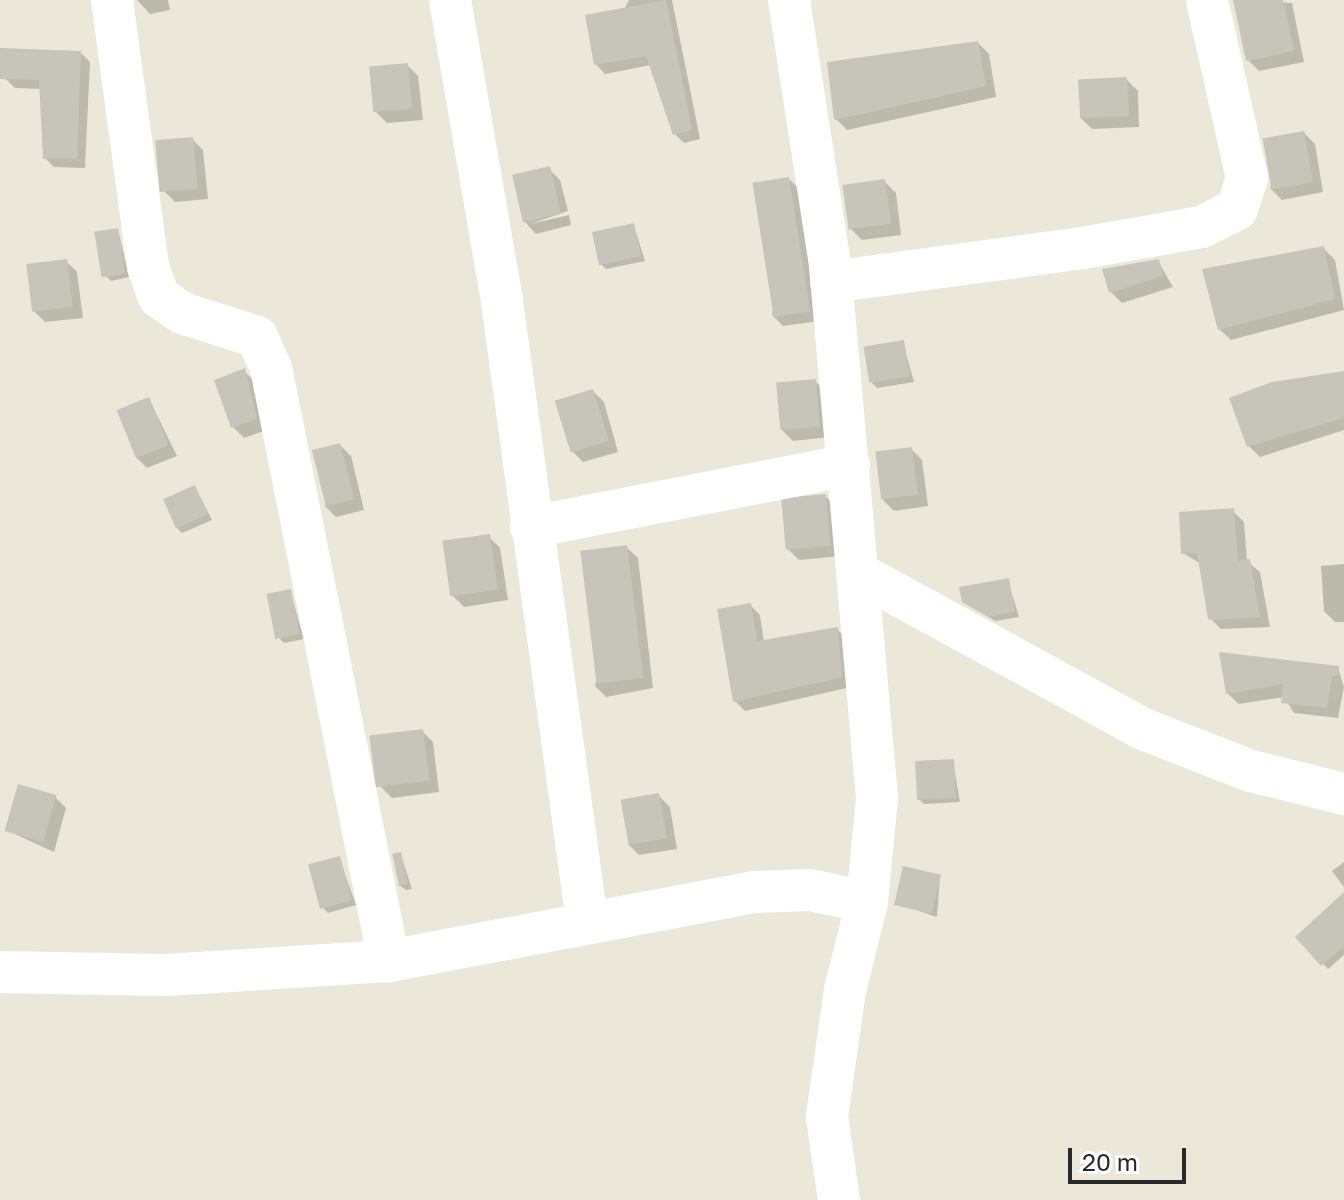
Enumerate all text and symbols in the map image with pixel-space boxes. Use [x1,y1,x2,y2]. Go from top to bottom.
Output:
scale bar [1072,1132,1190,1182]
text: 20 m [1082,1147,1138,1176]

